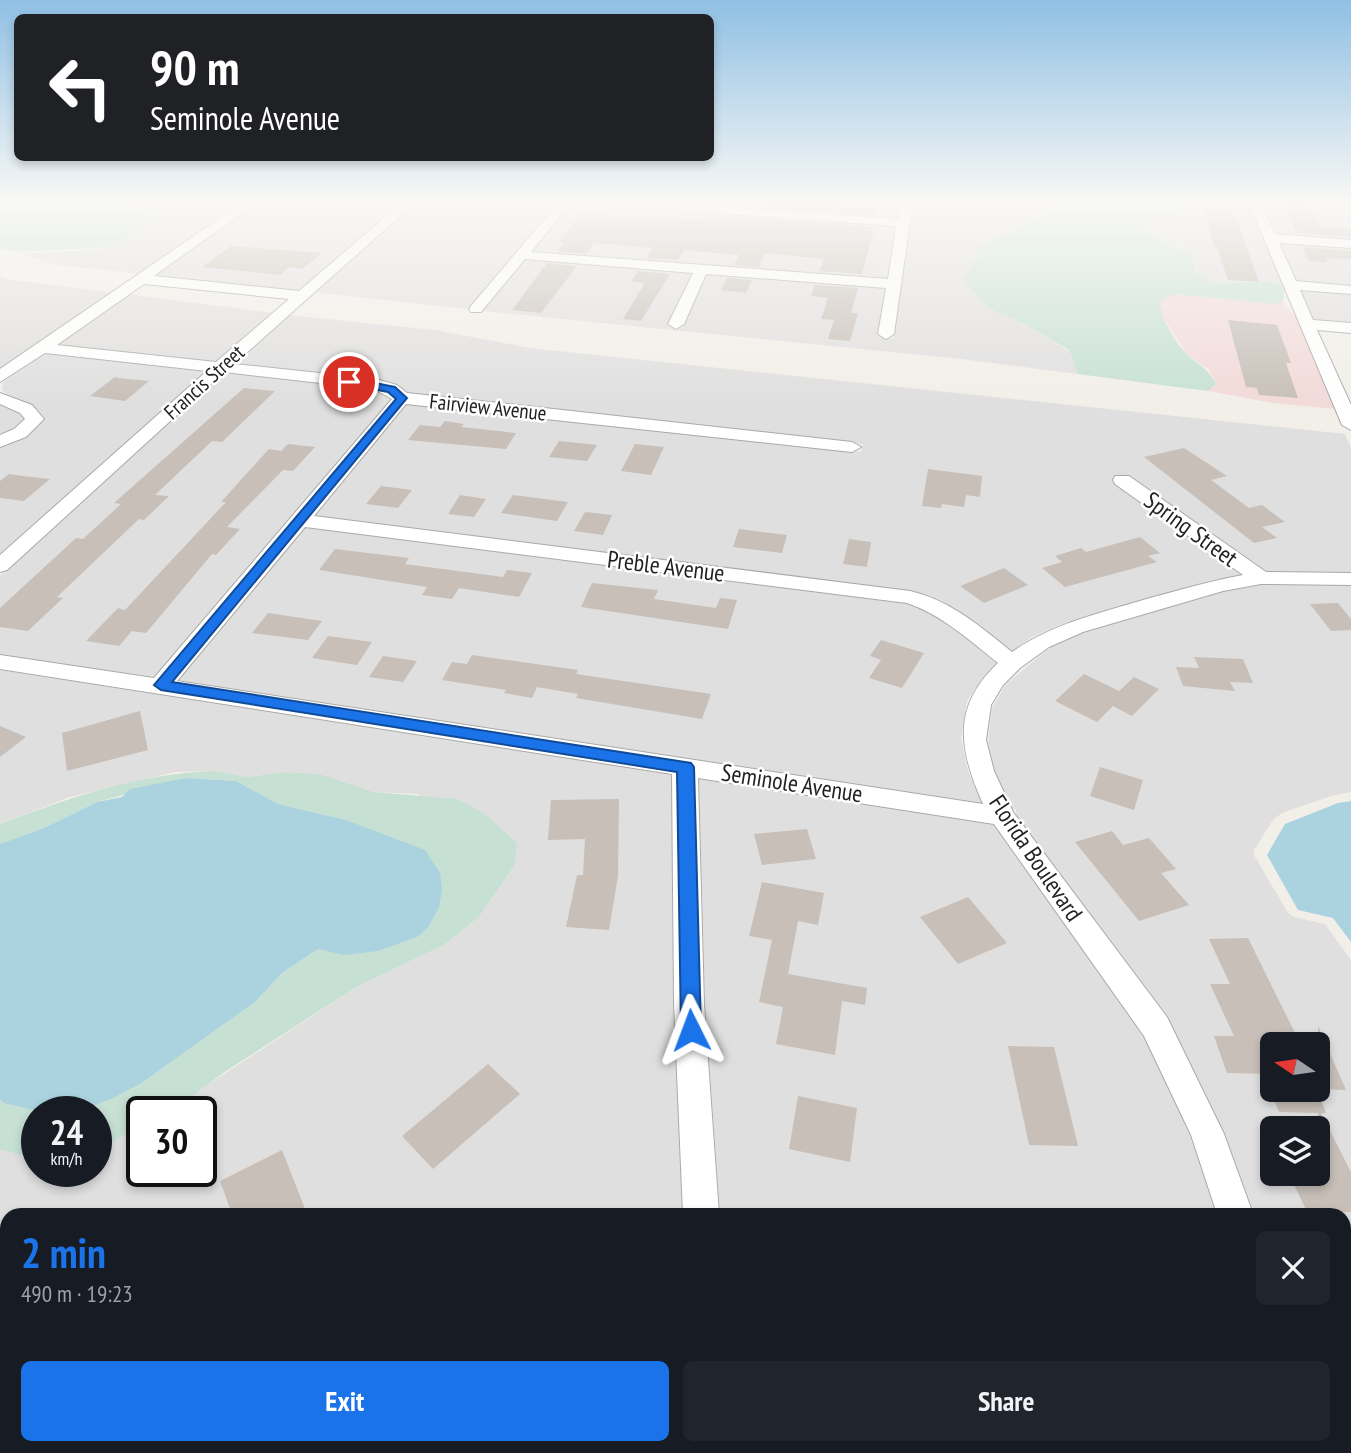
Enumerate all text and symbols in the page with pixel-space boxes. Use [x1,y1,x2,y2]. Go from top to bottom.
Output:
text: 90 m [150,35,239,99]
icon: left [35,42,126,133]
text: Seminole Avenue [150,97,340,139]
street label: Francis Street [158,339,250,425]
pin [319,352,379,412]
icon: arrive [330,363,368,401]
street label: Fairview Avenue [428,387,548,427]
street label: Spring Street [1138,485,1244,574]
street label: Preble Avenue [606,543,726,589]
street label: Seminole Avenue [719,757,865,809]
street label: Florida Boulevard [982,789,1090,927]
position arrow [654,993,728,1067]
north arrow [1260,1032,1330,1102]
map controls [1260,1032,1330,1186]
speed limit sign: 30 [126,1096,217,1187]
text: 24 [50,1109,83,1155]
button: layers [1260,1116,1330,1186]
text: km/h [51,1147,82,1170]
text: 2 min [21,1225,106,1280]
button: close [1256,1231,1330,1305]
text: 490 m · 19:23 [21,1279,133,1308]
button: Exit [21,1361,669,1441]
button: Share [683,1361,1330,1441]

